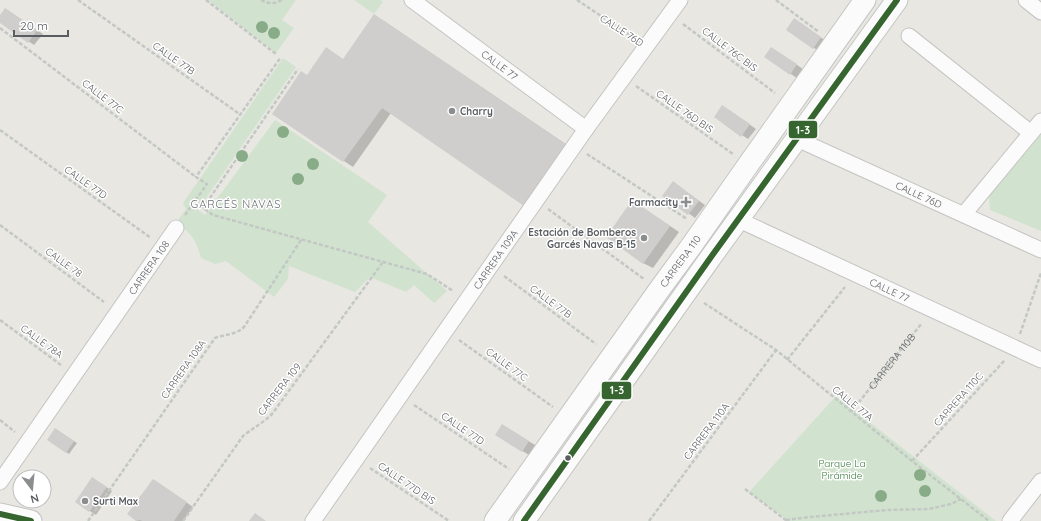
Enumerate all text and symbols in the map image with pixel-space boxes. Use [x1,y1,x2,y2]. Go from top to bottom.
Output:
scale bar [14,12,68,38]
street label: CALLE 76D [597,12,646,49]
text: 20 m [20,18,48,33]
street label: CALLE 76C BIS [699,24,760,75]
street label: CALLE 77B [150,39,198,78]
street label: CALLE 77 [478,47,520,83]
street label: CALLE 77C [79,77,126,117]
street label: CALLE 76D BIS [654,87,716,136]
place label: Charry [460,105,493,118]
marker: Charry [447,106,457,116]
line badge: 1-3 [788,120,818,139]
text: 1-3 [796,123,810,137]
street label: CALLE 77D [62,163,110,202]
street label: CALLE 76D [894,179,944,211]
place label: Farmacity [629,196,678,209]
district label: GARCÉS NAVAS [191,197,282,211]
marker: Farmacity [681,197,691,207]
place label: Estación de Bomberos Garcés Navas B-15 [528,226,636,251]
street label: CARRERA 109A [470,227,521,292]
marker: Estación de Bomberos Garcés Navas B-15 [639,233,649,243]
street label: CARRERA 110 [657,233,704,290]
street label: CARRERA 108 [126,238,172,297]
street label: CALLE 78 [43,245,85,280]
street label: CALLE 77 [867,275,911,305]
street label: CALLE 77B [527,282,575,321]
street label: CALLE 78A [18,322,66,361]
street label: CARRERA 110B [866,331,918,392]
street label: CARRERA 108A [158,337,209,401]
street label: CALLE 77C [483,345,531,384]
street label: CARRERA 109 [255,360,304,418]
street label: CARRERA 110C [931,369,986,429]
line badge: 1-3 [601,381,632,400]
text: 1-3 [610,383,624,397]
street label: CALLE 77A [830,383,876,424]
street label: CARRERA 110A [681,400,732,462]
street label: CALLE 77D [439,409,487,448]
unlabelled marker [563,453,573,463]
park label: Parque La Pirámide [818,457,866,482]
street label: CALLE 77D BIS [375,459,438,508]
north arrow [12,469,52,509]
text: N [29,491,41,506]
place label: Surti Max [93,495,138,508]
marker: Surti Max [80,496,90,506]

